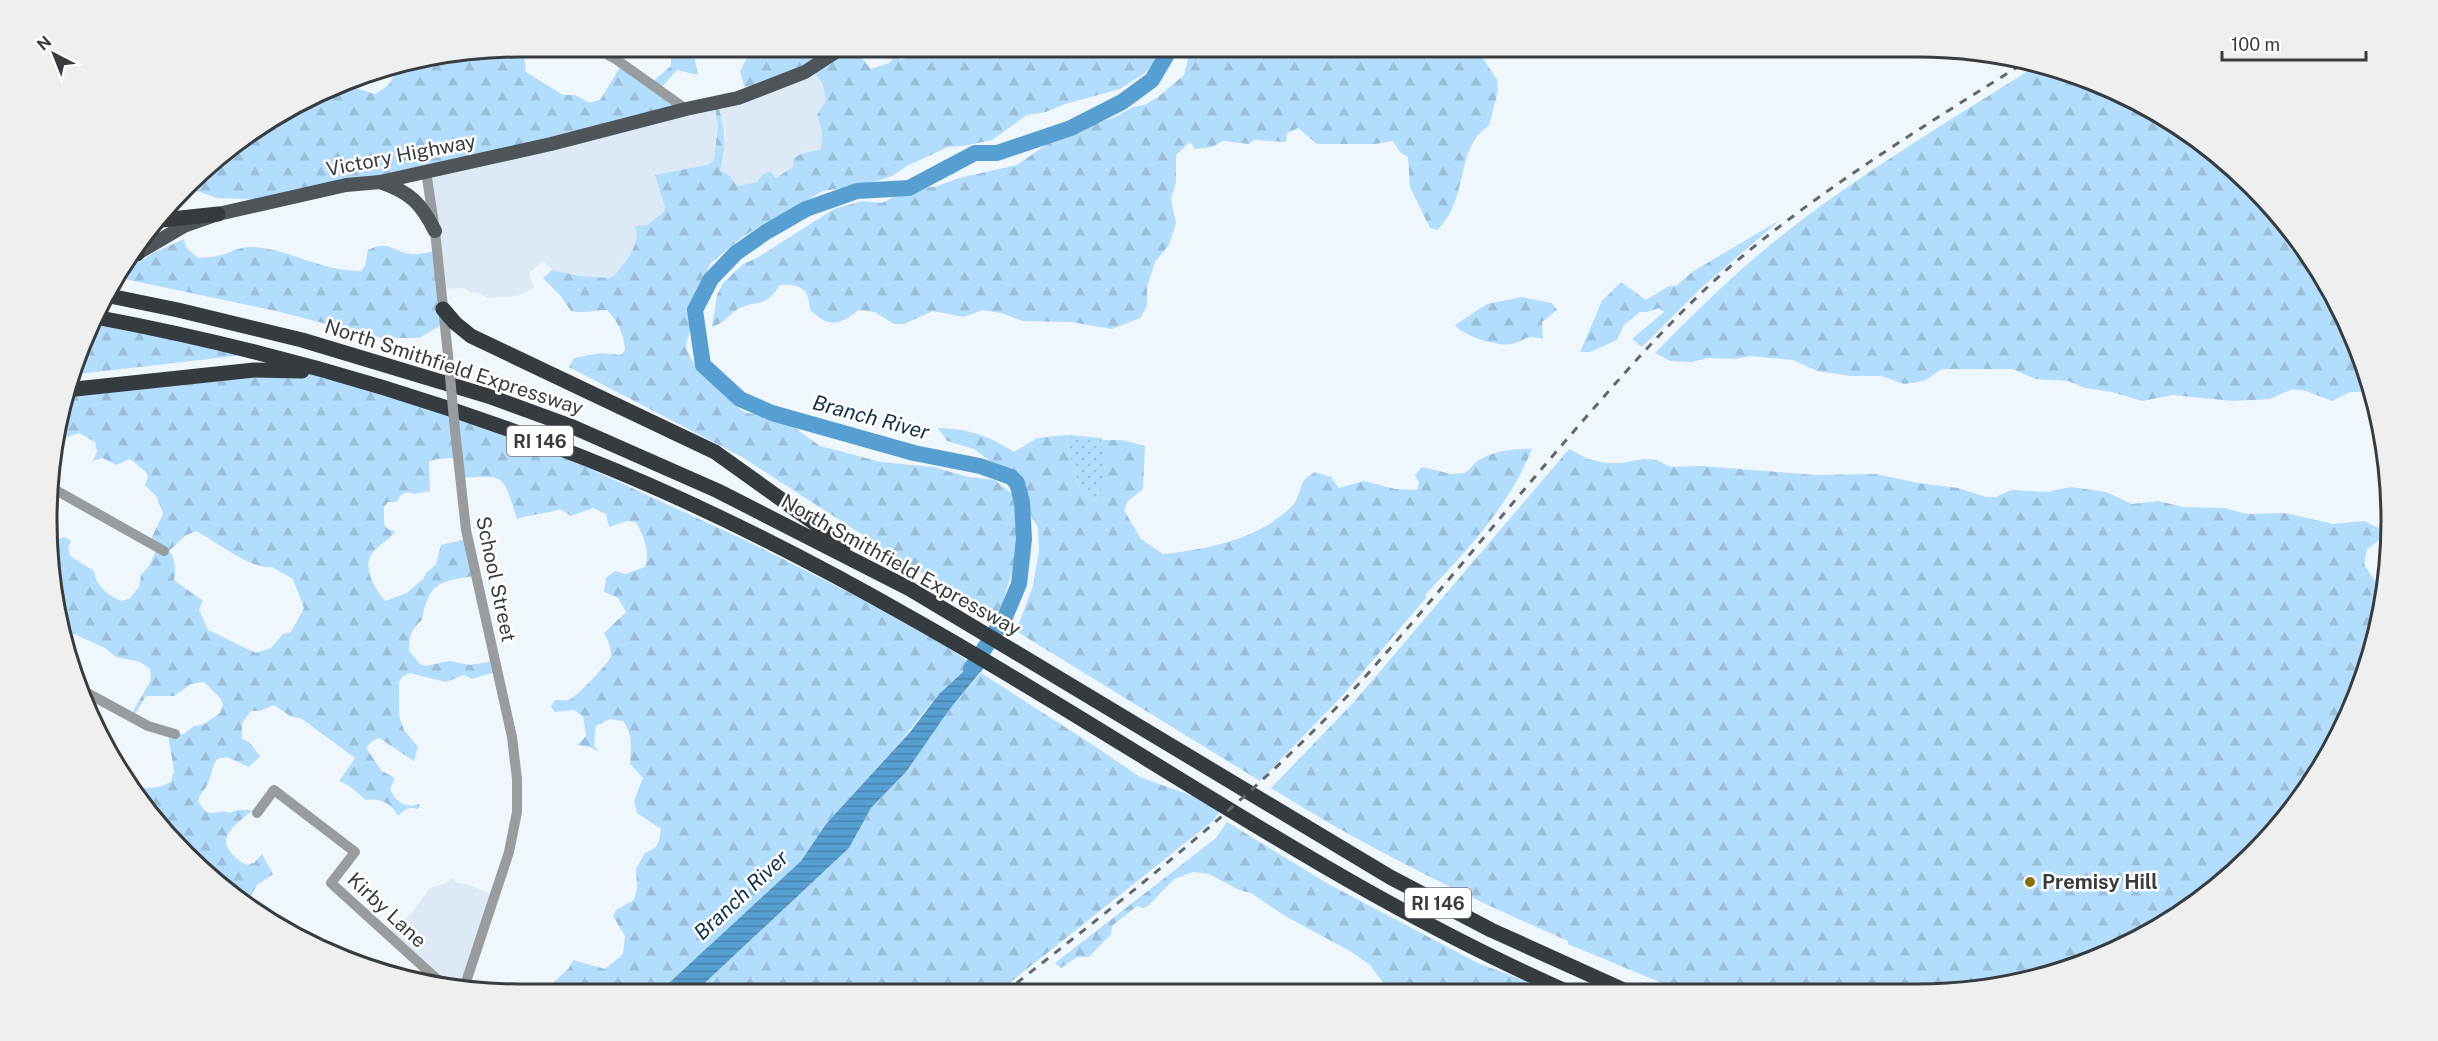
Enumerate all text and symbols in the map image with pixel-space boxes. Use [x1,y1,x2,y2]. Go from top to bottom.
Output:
north arrow [24,24,84,84]
scale bar [2222,24,2366,62]
text: N [33,32,55,54]
text: 100 m [2231,34,2280,55]
street label: Victory Highway [324,129,478,181]
street label: North Smithfield Expressway [322,314,587,420]
water label: Branch River [810,389,933,445]
road number: RI 146 [507,426,573,456]
street label: North Smithfield Expressway [777,489,1025,641]
street label: School Street [471,514,521,644]
water label: Branch River [689,844,794,945]
street label: Kirby Lane [343,867,431,953]
place label: Premisy Hill [2042,870,2158,894]
marker: Premisy Hill [2023,875,2037,889]
road number: RI 146 [1405,888,1471,918]

